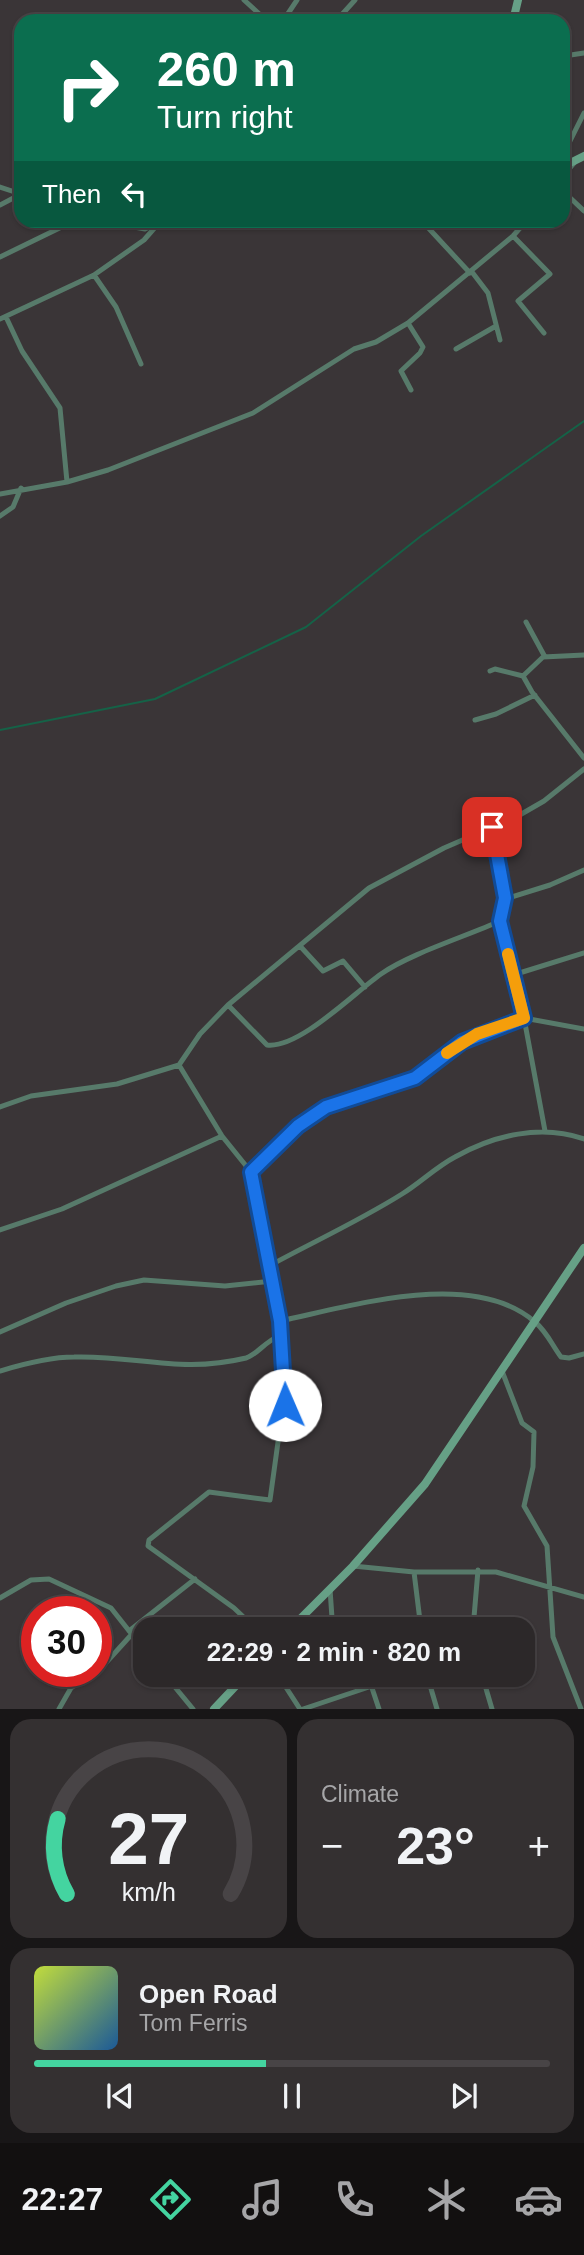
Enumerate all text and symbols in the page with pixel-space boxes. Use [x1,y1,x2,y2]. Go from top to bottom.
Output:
icon: right [42,42,133,133]
text: 260 m [157,42,296,96]
text: Turn right [157,99,293,135]
icon: left [115,175,153,213]
text: Then [42,179,101,209]
pin [462,797,522,857]
icon: arrive [473,808,511,846]
position arrow [248,1368,322,1442]
speed limit sign: 30 [21,1596,112,1687]
text: 22:29 · 2 min · 820 m [207,1637,461,1667]
text: Climate [321,1781,399,1807]
text: 27 [108,1799,189,1880]
text: 23° [396,1817,475,1875]
text: − [321,1825,343,1867]
text: + [528,1825,550,1867]
text: km/h [121,1878,176,1906]
text: Open Road [139,1979,278,2009]
text: Tom Ferris [139,2010,248,2036]
icon: previous [101,2077,139,2115]
icon: pause [273,2077,311,2115]
icon: next [445,2077,483,2115]
icon: directions [146,2175,195,2224]
icon: music [238,2175,287,2224]
icon: phone [330,2175,379,2224]
icon: climate [422,2175,471,2224]
icon: car [514,2175,563,2224]
text: 22:27 [21,2181,103,2217]

